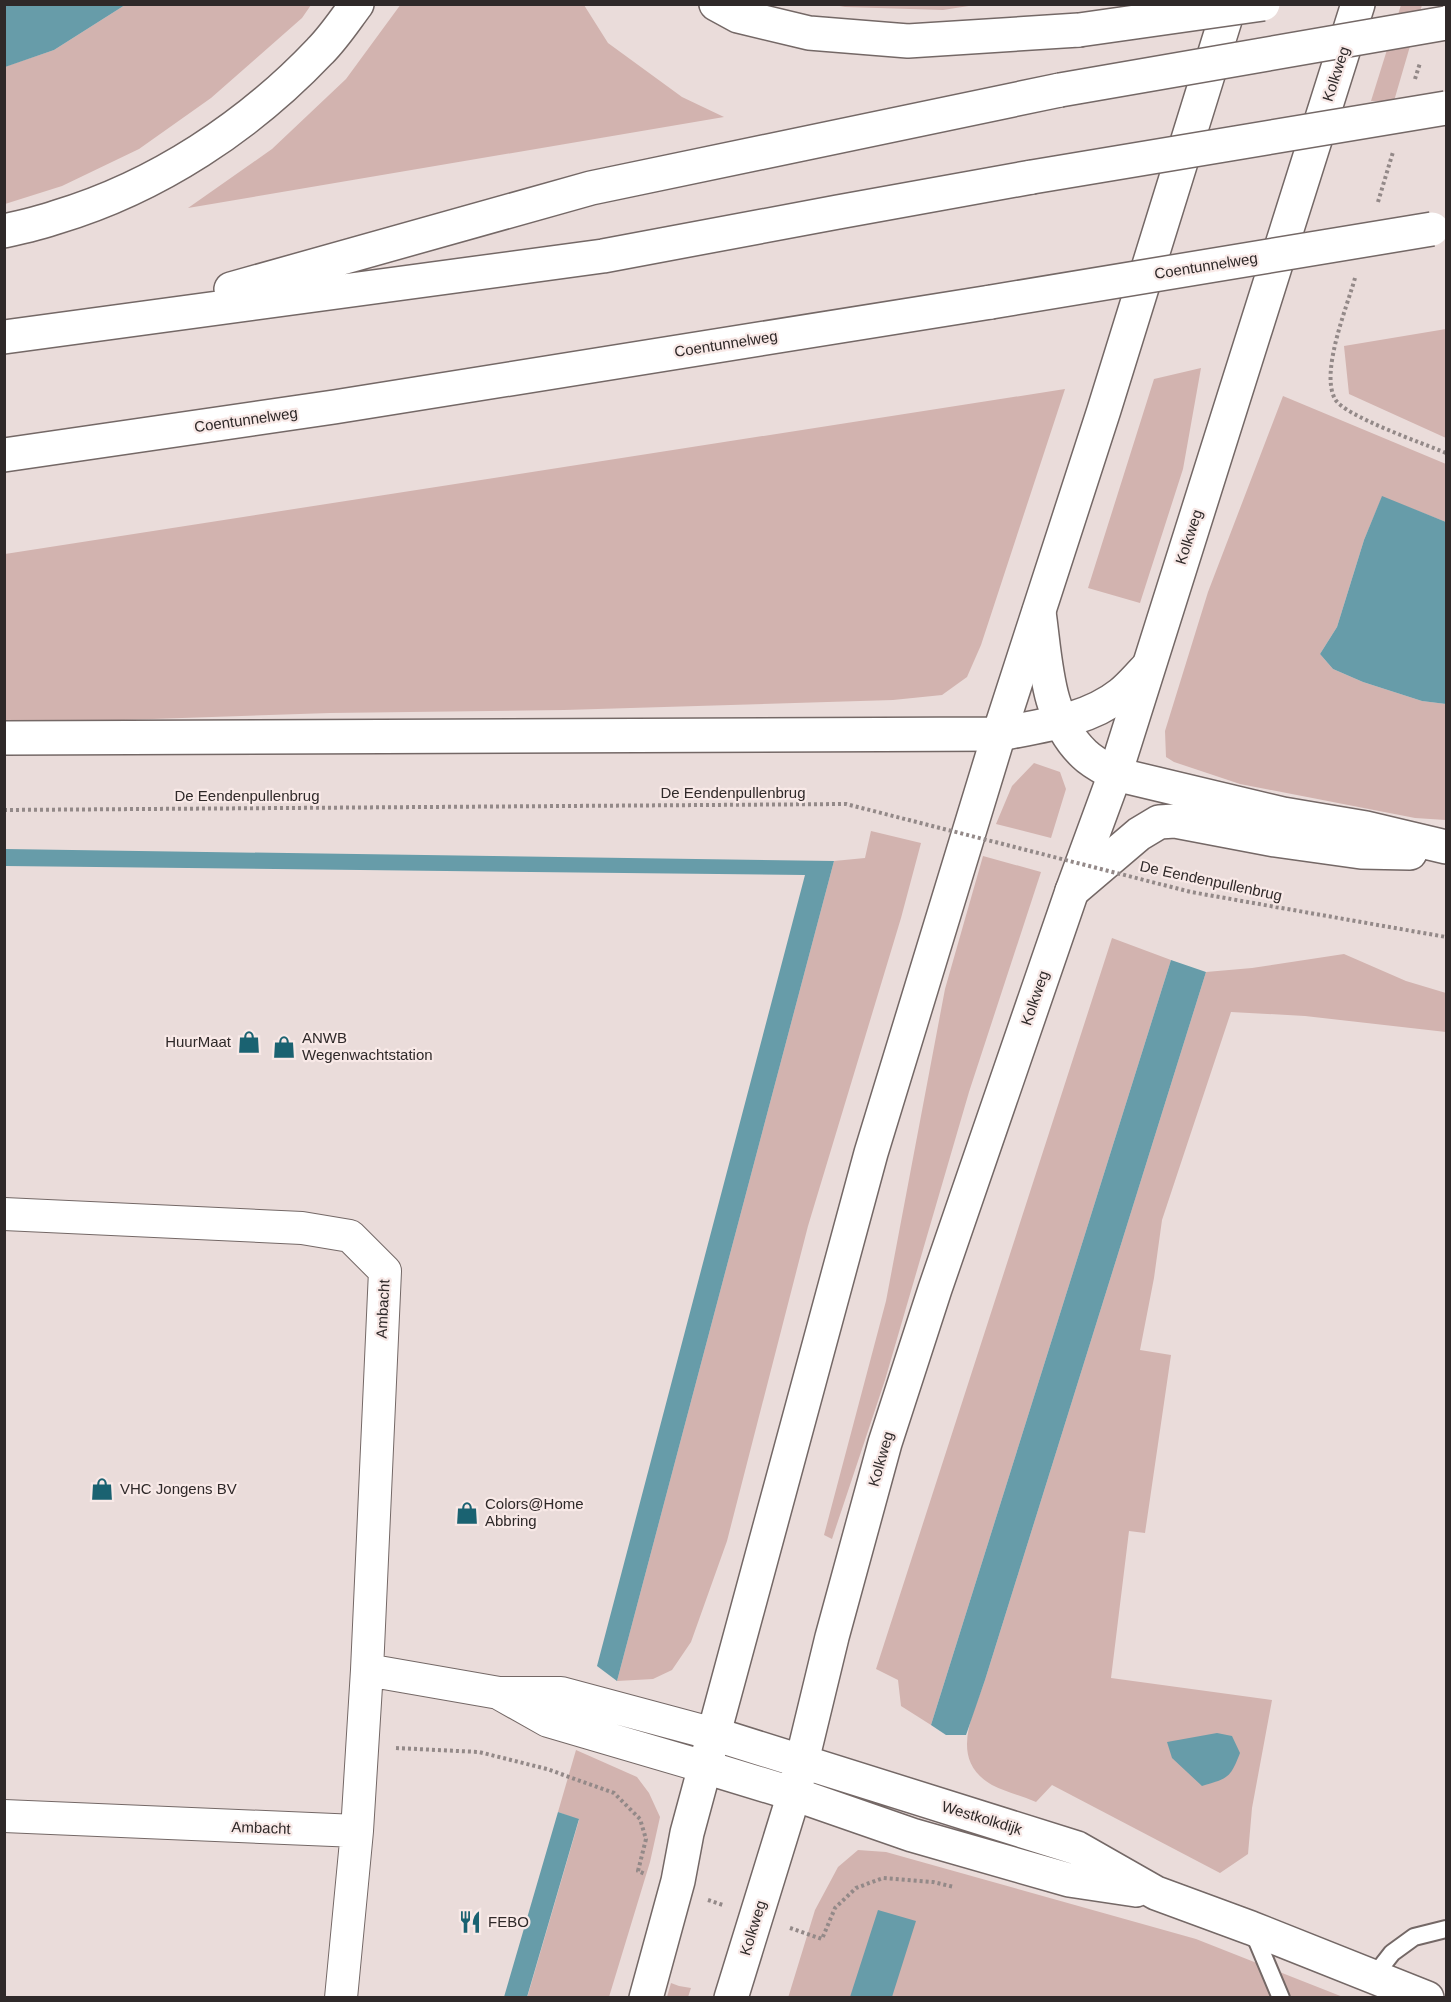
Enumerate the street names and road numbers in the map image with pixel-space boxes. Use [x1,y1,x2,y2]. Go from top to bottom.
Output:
street label: Kolkweg [1319,44,1352,103]
street label: Coentunnelweg [1153,249,1259,282]
street label: Coentunnelweg [673,327,779,360]
street label: Coentunnelweg [193,404,299,435]
street label: Kolkweg [1172,507,1205,566]
street label: De Eendenpullenbrug [660,784,806,801]
street label: De Eendenpullenbrug [174,787,320,804]
street label: De Eendenpullenbrug [1138,857,1284,904]
street label: Kolkweg [1017,968,1052,1027]
street label: Ambacht [372,1278,393,1339]
street label: Kolkweg [865,1429,897,1488]
street label: Westkolkdijk [940,1797,1025,1838]
street label: Ambacht [231,1818,292,1837]
street label: Kolkweg [736,1898,769,1957]

